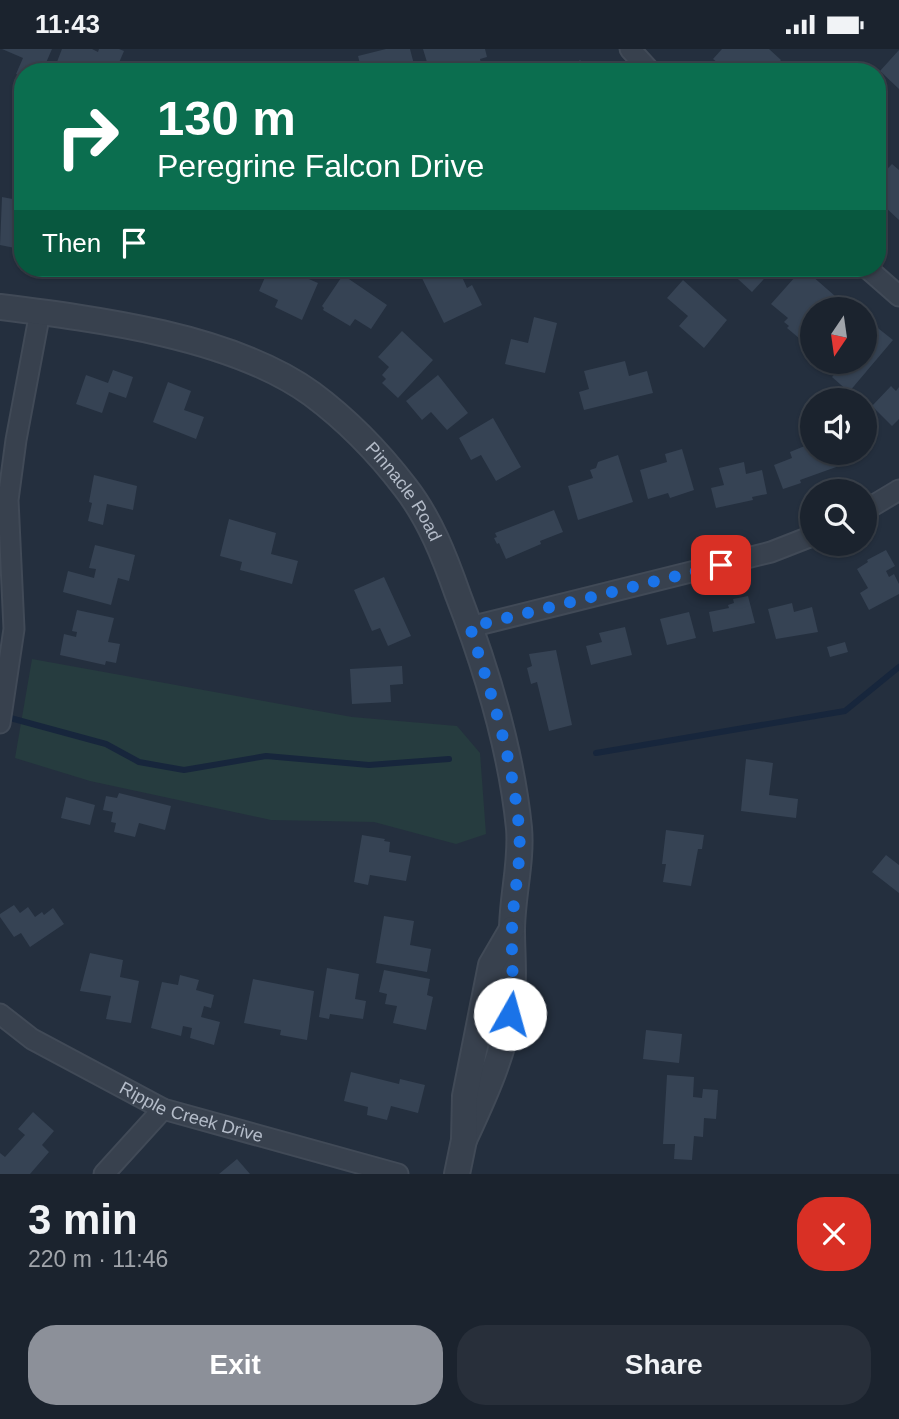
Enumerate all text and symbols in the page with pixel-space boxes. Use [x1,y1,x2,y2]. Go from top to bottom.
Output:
text: 11:43 [35,9,100,39]
icon: right [42,91,133,182]
text: 130 m [157,91,296,145]
text: Peregrine Falcon Drive [157,148,484,184]
icon: arrive [115,224,153,262]
text: Then [42,228,101,258]
north arrow [800,297,877,375]
map controls [800,297,877,556]
button: sound [800,388,877,465]
street label: Pinnacle Road [362,438,445,544]
button: search [800,479,877,556]
pin [691,535,751,595]
icon: arrive [702,546,740,584]
position arrow [473,977,547,1051]
street label: Ripple Creek Drive [116,1078,265,1146]
text: 3 min [28,1196,138,1243]
button: close [797,1197,871,1271]
text: 220 m · 11:46 [28,1246,168,1272]
button: Exit [28,1325,443,1405]
button: Share [457,1325,871,1405]

